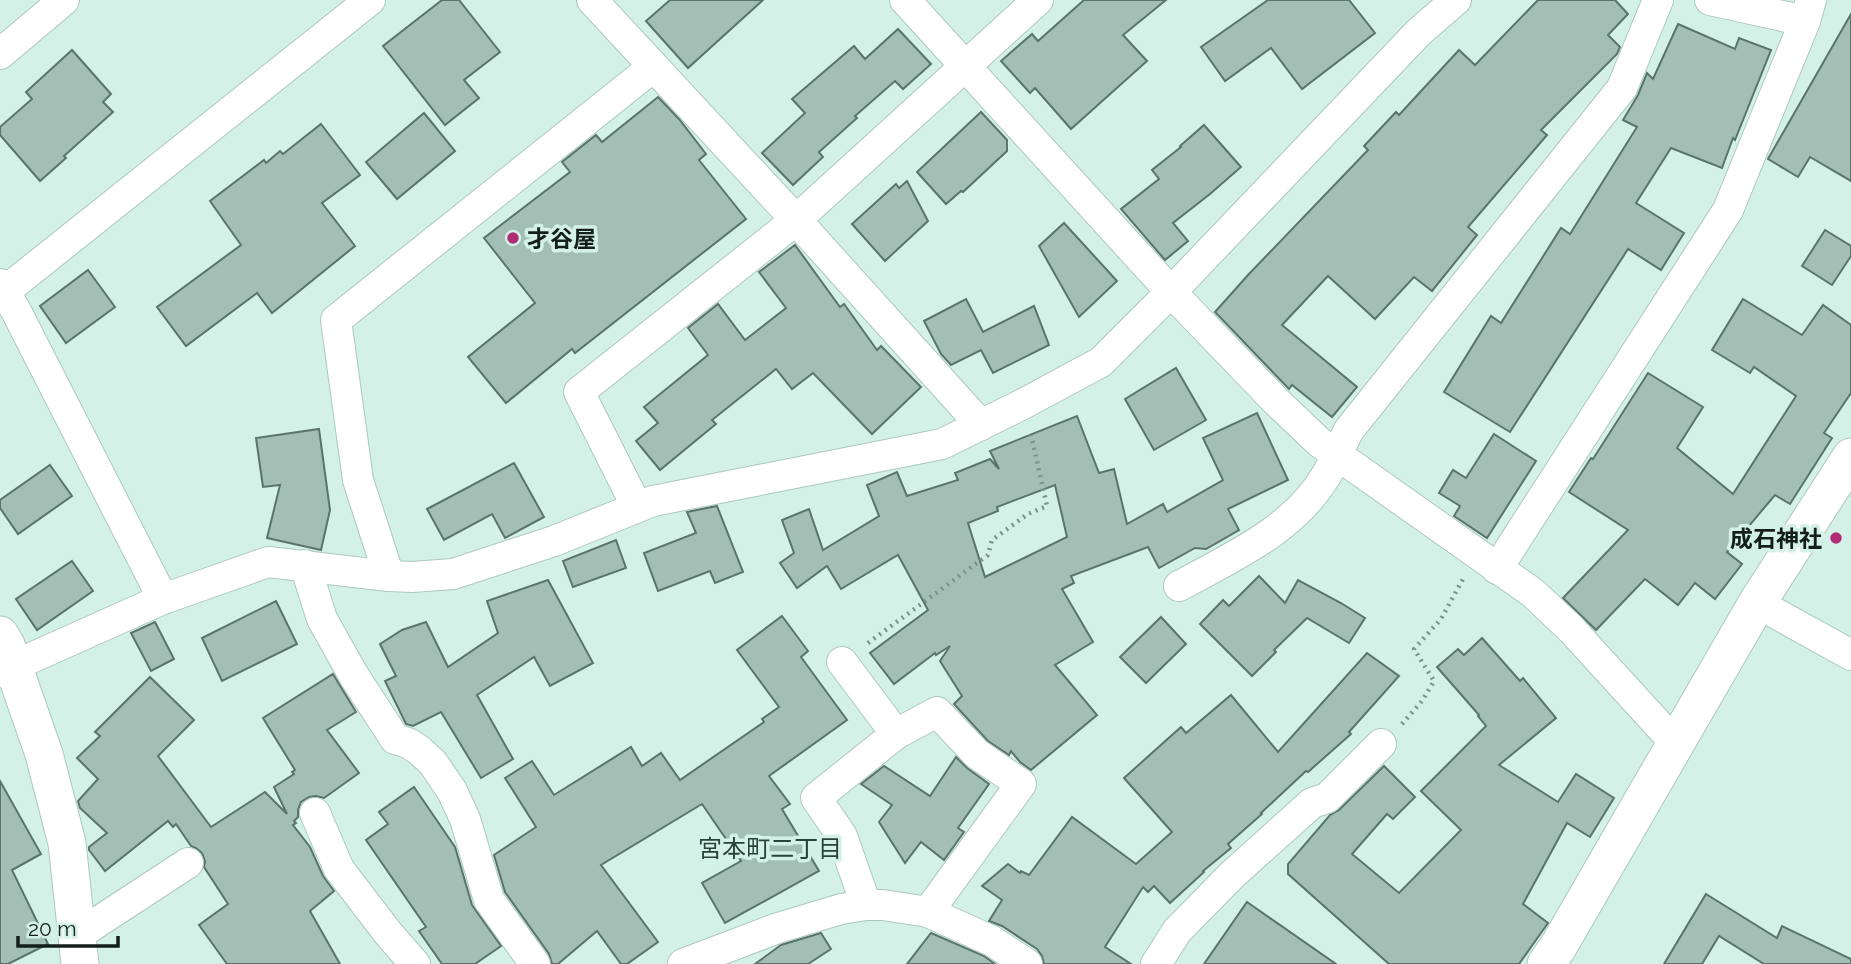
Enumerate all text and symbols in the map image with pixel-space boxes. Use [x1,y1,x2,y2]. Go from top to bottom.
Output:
place label: 才谷屋 [527,225,596,252]
marker: 才谷屋 [505,230,521,246]
place label: 成石神社 [1730,525,1822,552]
marker: 成石神社 [1828,530,1844,546]
district label: 宮本町二丁目 [698,834,842,863]
scale bar [18,904,117,948]
text: 20 m [28,916,76,941]

